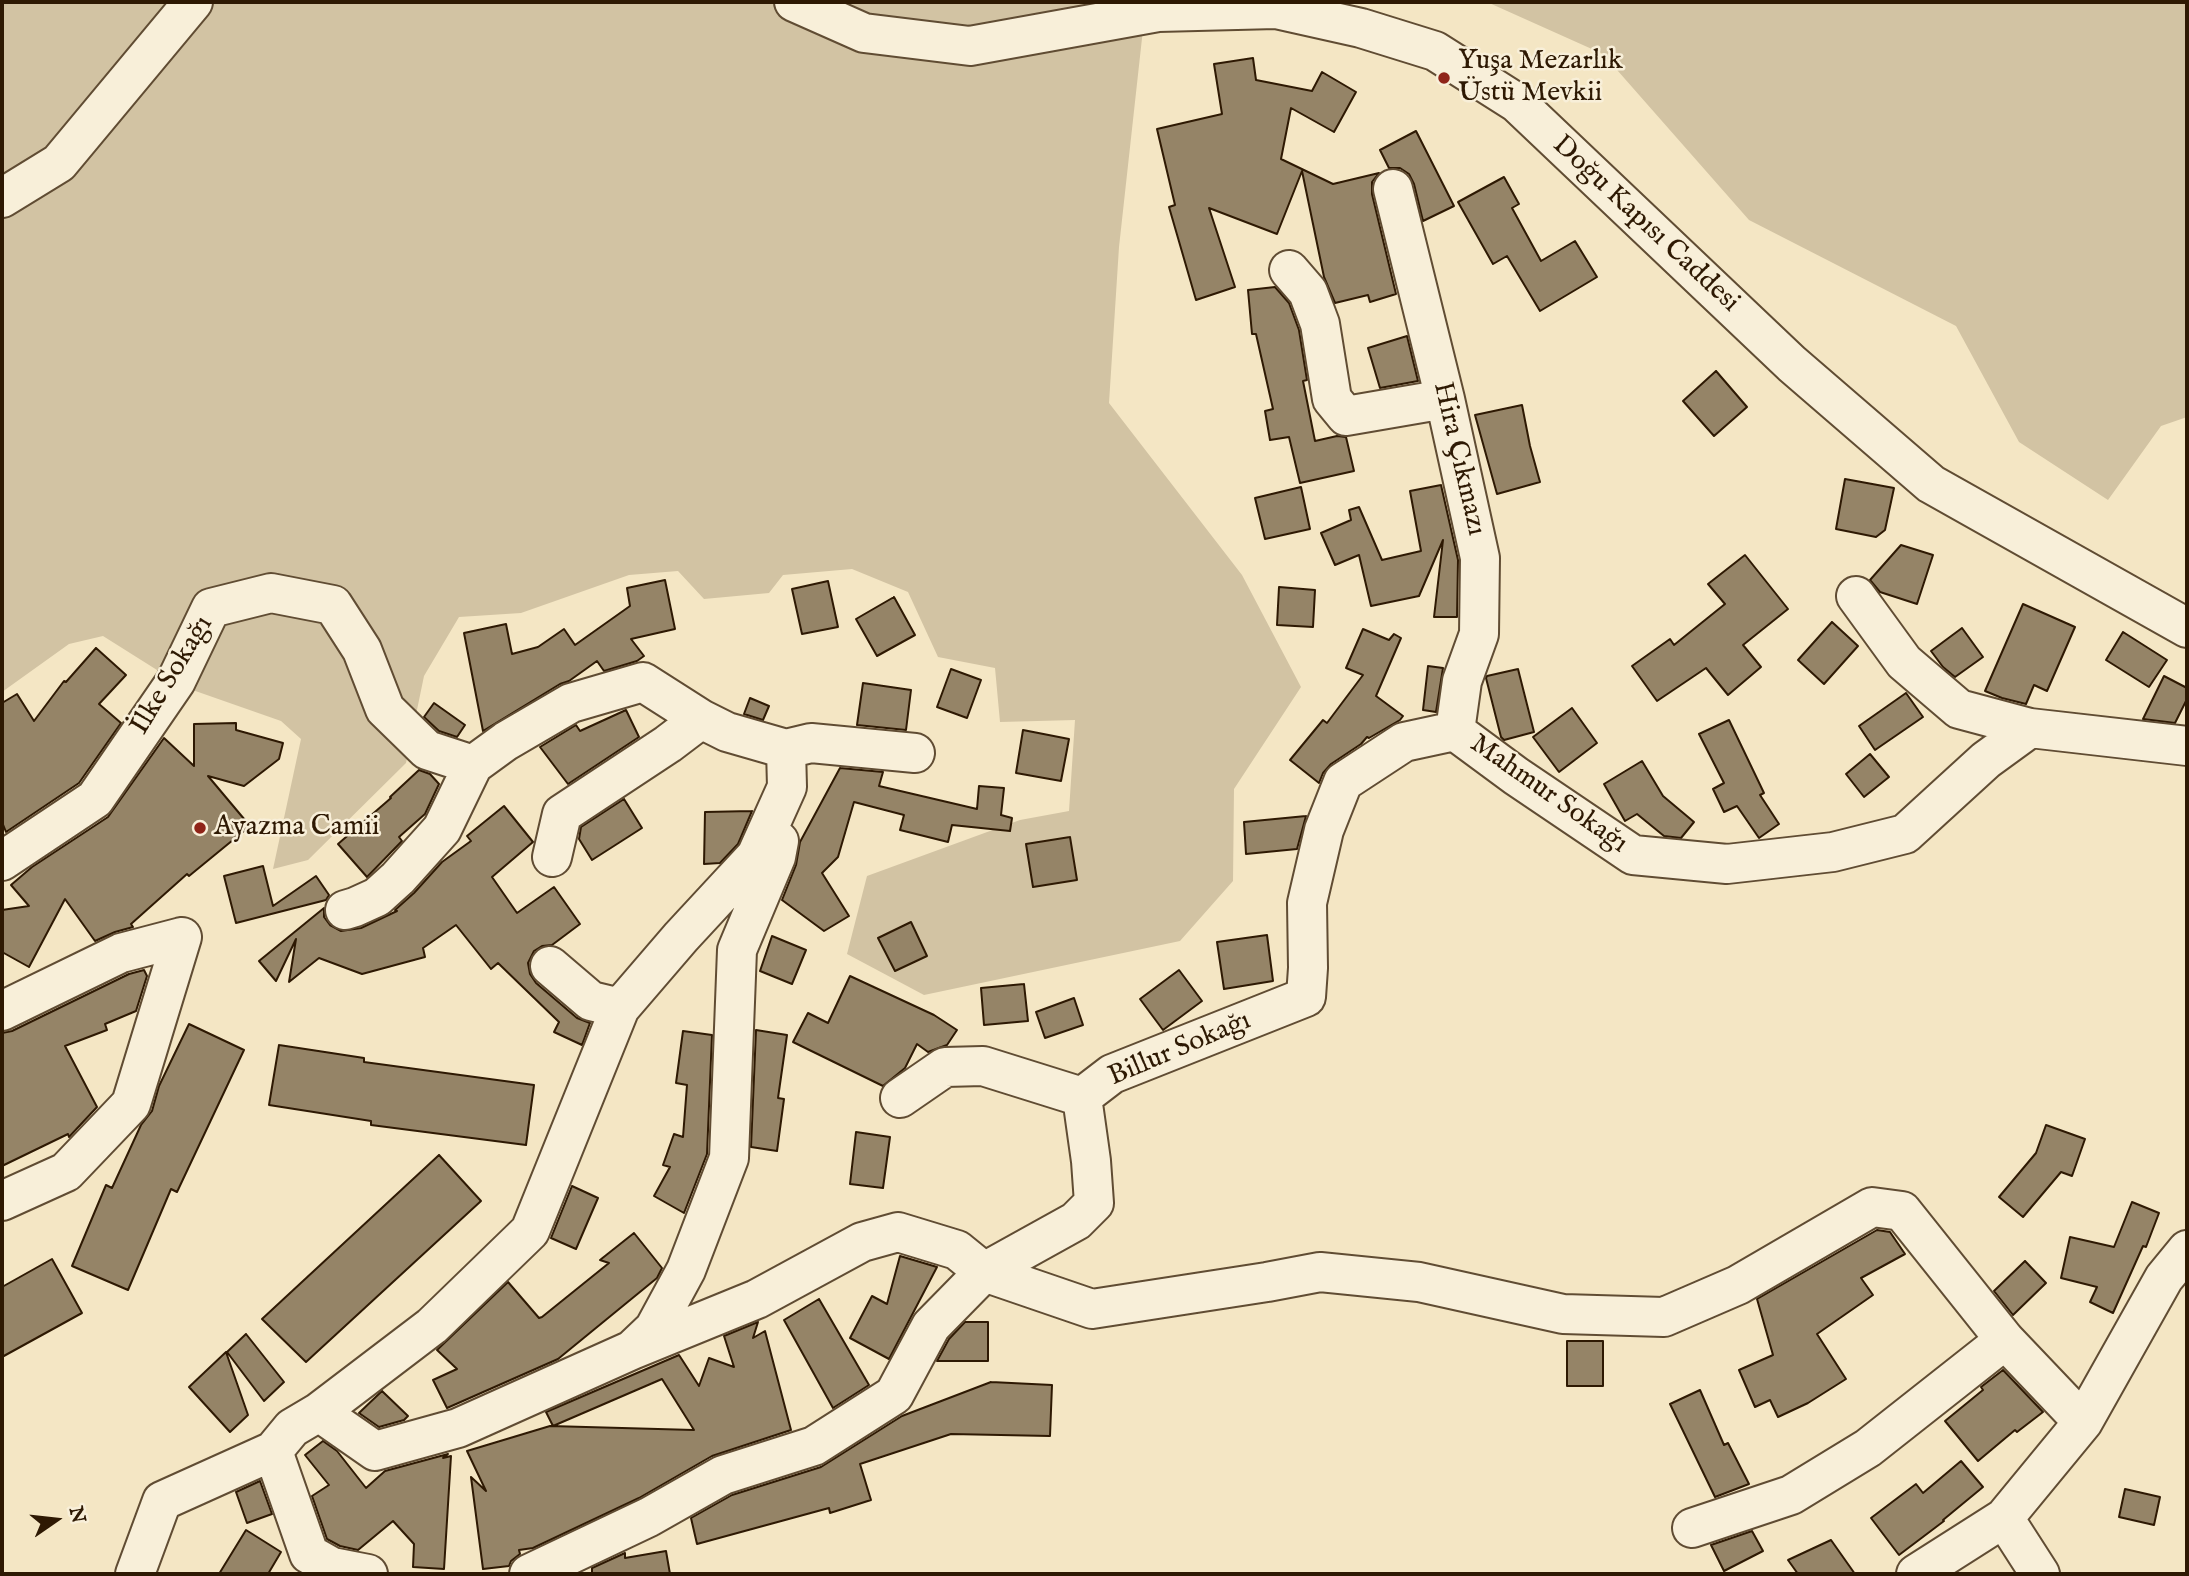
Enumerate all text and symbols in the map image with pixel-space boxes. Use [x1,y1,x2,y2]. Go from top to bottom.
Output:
place label: Yuşa Mezarlık Üstü Mevkii [1458,45,1623,111]
marker: Yuşa Mezarlık Üstü Mevkii [1436,70,1452,86]
street label: Doğu Kapısı Caddesi [1544,130,1746,320]
street label: Hira Çıkmazı [1424,379,1492,539]
street label: İlke Sokağı [124,611,222,741]
street label: Mahmur Sokağı [1463,728,1633,862]
place label: Ayazma Camii [214,811,379,845]
marker: Ayazma Camii [192,820,208,836]
street label: Billur Sokağı [1104,1005,1256,1095]
north arrow [21,1485,91,1555]
text: N [63,1504,90,1526]

